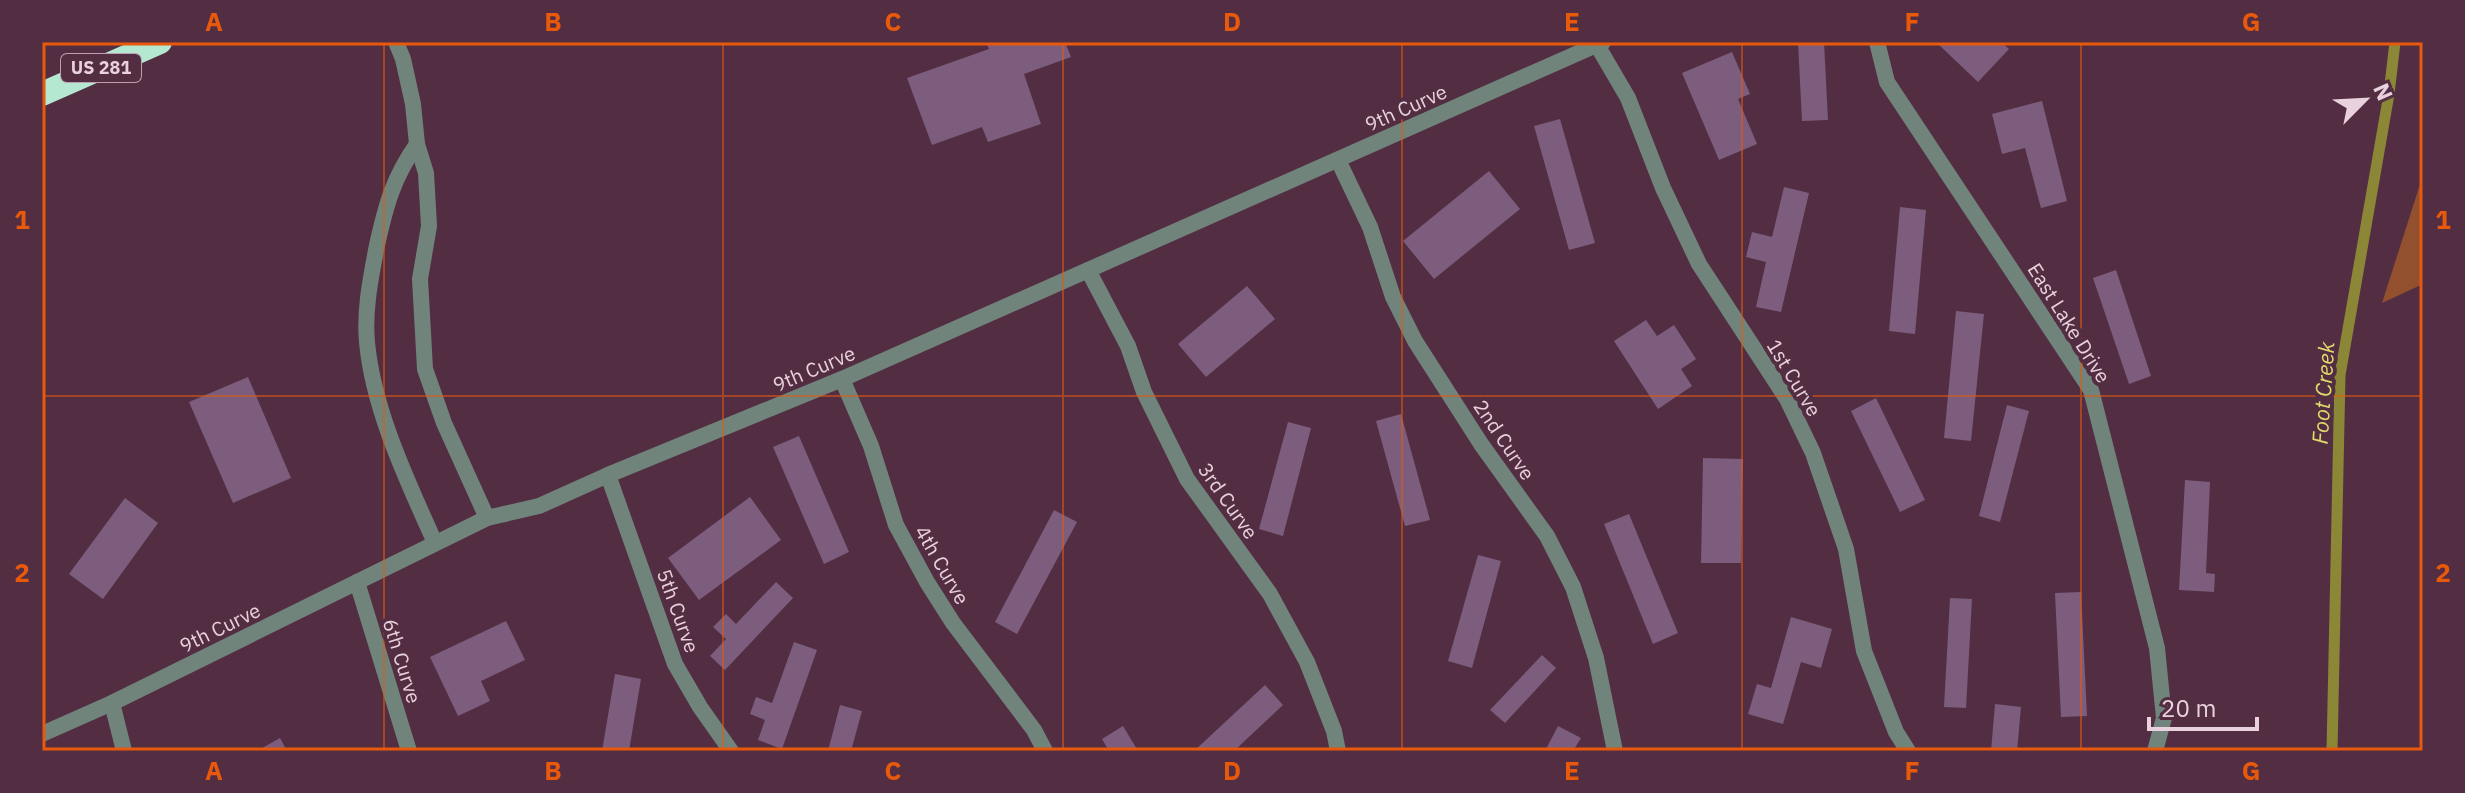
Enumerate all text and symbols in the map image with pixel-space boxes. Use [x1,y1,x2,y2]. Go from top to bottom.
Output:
text: A [205,4,223,38]
text: B [544,4,562,38]
text: C [885,4,902,38]
text: D [1223,4,1241,38]
text: E [1564,4,1580,38]
text: F [1904,4,1920,38]
text: G [2242,4,2260,38]
road number: US 281 [61,54,141,82]
north arrow [2325,60,2405,140]
street label: 9th Curve [1361,77,1451,138]
text: N [2367,78,2400,105]
text: 1 [14,202,30,236]
text: 1 [2435,202,2451,236]
street label: East Lake Drive [2022,258,2117,388]
street label: 1st Curve [1761,334,1828,421]
street label: 9th Curve [768,339,859,398]
water label: Foot Creek [2304,340,2341,445]
street label: 2nd Curve [1468,394,1541,485]
street label: 3rd Curve [1192,457,1265,544]
street label: 4th Curve [909,520,976,609]
text: 2 [14,555,30,589]
text: 2 [2435,555,2451,589]
street label: 5th Curve [651,565,706,656]
street label: 9th Curve [175,596,265,659]
street label: 6th Curve [377,615,428,706]
scale bar [2149,681,2257,731]
text: 20 m [2161,692,2216,724]
text: A [205,753,223,787]
text: B [544,753,562,787]
text: C [885,753,902,787]
text: D [1223,753,1241,787]
text: E [1564,753,1580,787]
text: F [1904,753,1920,787]
text: G [2242,753,2260,787]

